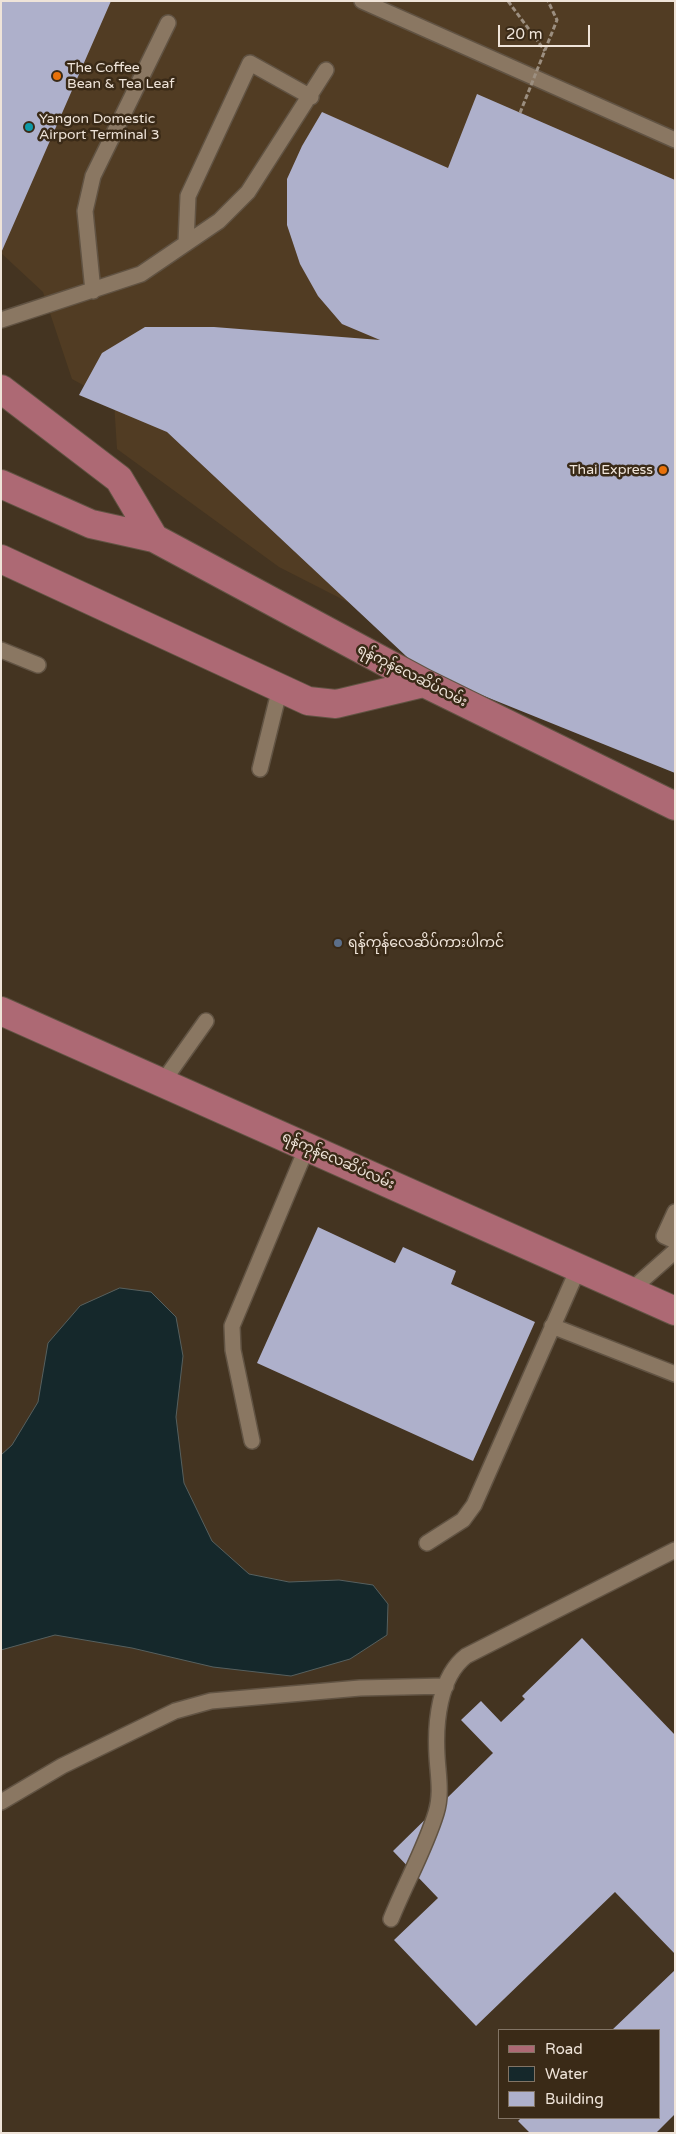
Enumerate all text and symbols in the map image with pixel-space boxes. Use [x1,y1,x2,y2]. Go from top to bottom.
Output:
scale bar [501,15,594,47]
text: 20 m [506,25,543,43]
place label: The Coffee Bean & Tea Leaf [67,60,175,92]
marker: The Coffee Bean & Tea Leaf [51,70,63,82]
place label: Yangon Domestic Airport Terminal 3 [39,111,159,144]
marker: Yangon Domestic Airport Terminal 3 [23,121,35,133]
place label: Thai Express [569,462,653,478]
marker: Thai Express [657,464,669,476]
street label: ရန်ကုန်လေဆိပ်လမ်း [354,641,470,711]
place label: ရန်ကုန်လေဆိပ်ကားပါကင် [348,935,504,951]
marker: ရန်ကုန်လေဆိပ်ကားပါကင် [332,937,344,949]
street label: ရန်ကုန်လေဆိပ်လမ်း [279,1129,397,1193]
legend [498,2029,661,2119]
text: Road [545,2040,583,2058]
text: Water [545,2065,588,2083]
text: Building [545,2090,604,2108]

